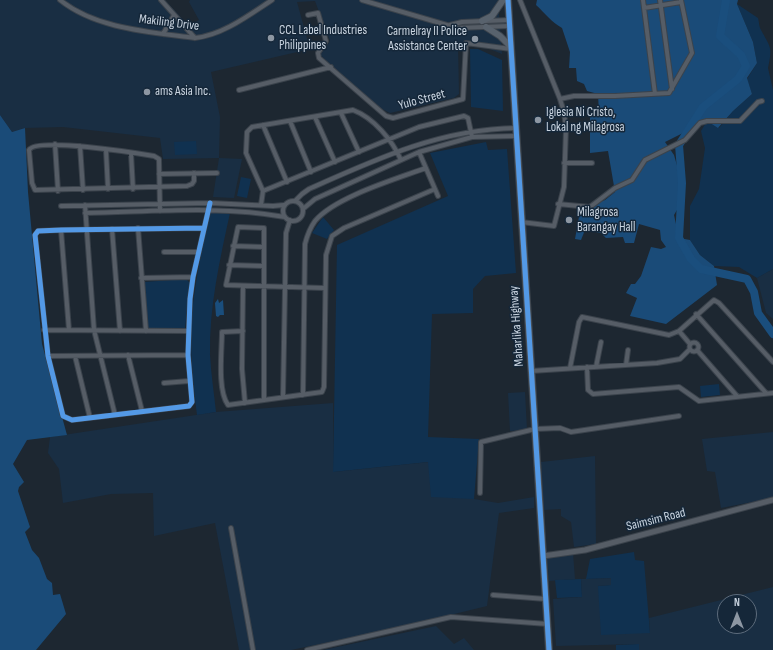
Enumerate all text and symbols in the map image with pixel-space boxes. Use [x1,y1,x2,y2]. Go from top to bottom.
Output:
street label: Makiling Drive [138,12,200,34]
place label: CCL Label Industries Philippines [279,23,367,54]
place label: Carmelray II Police Assistance Center [387,24,467,55]
marker: CCL Label Industries Philippines [266,33,276,43]
marker: Carmelray II Police Assistance Center [470,34,480,44]
place label: ams Asia Inc. [155,84,211,100]
street label: Yulo Street [397,86,447,114]
marker: ams Asia Inc. [142,87,152,97]
place label: Iglesia Ni Cristo, Lokal ng Milagrosa [546,105,625,136]
marker: Iglesia Ni Cristo, Lokal ng Milagrosa [533,115,543,125]
place label: Milagrosa Barangay Hall [577,205,635,236]
marker: Milagrosa Barangay Hall [564,215,574,225]
street label: Maharlika Highway [506,285,528,367]
street label: Saimsim Road [625,505,687,535]
north arrow [717,594,757,634]
text: N [734,596,740,609]

